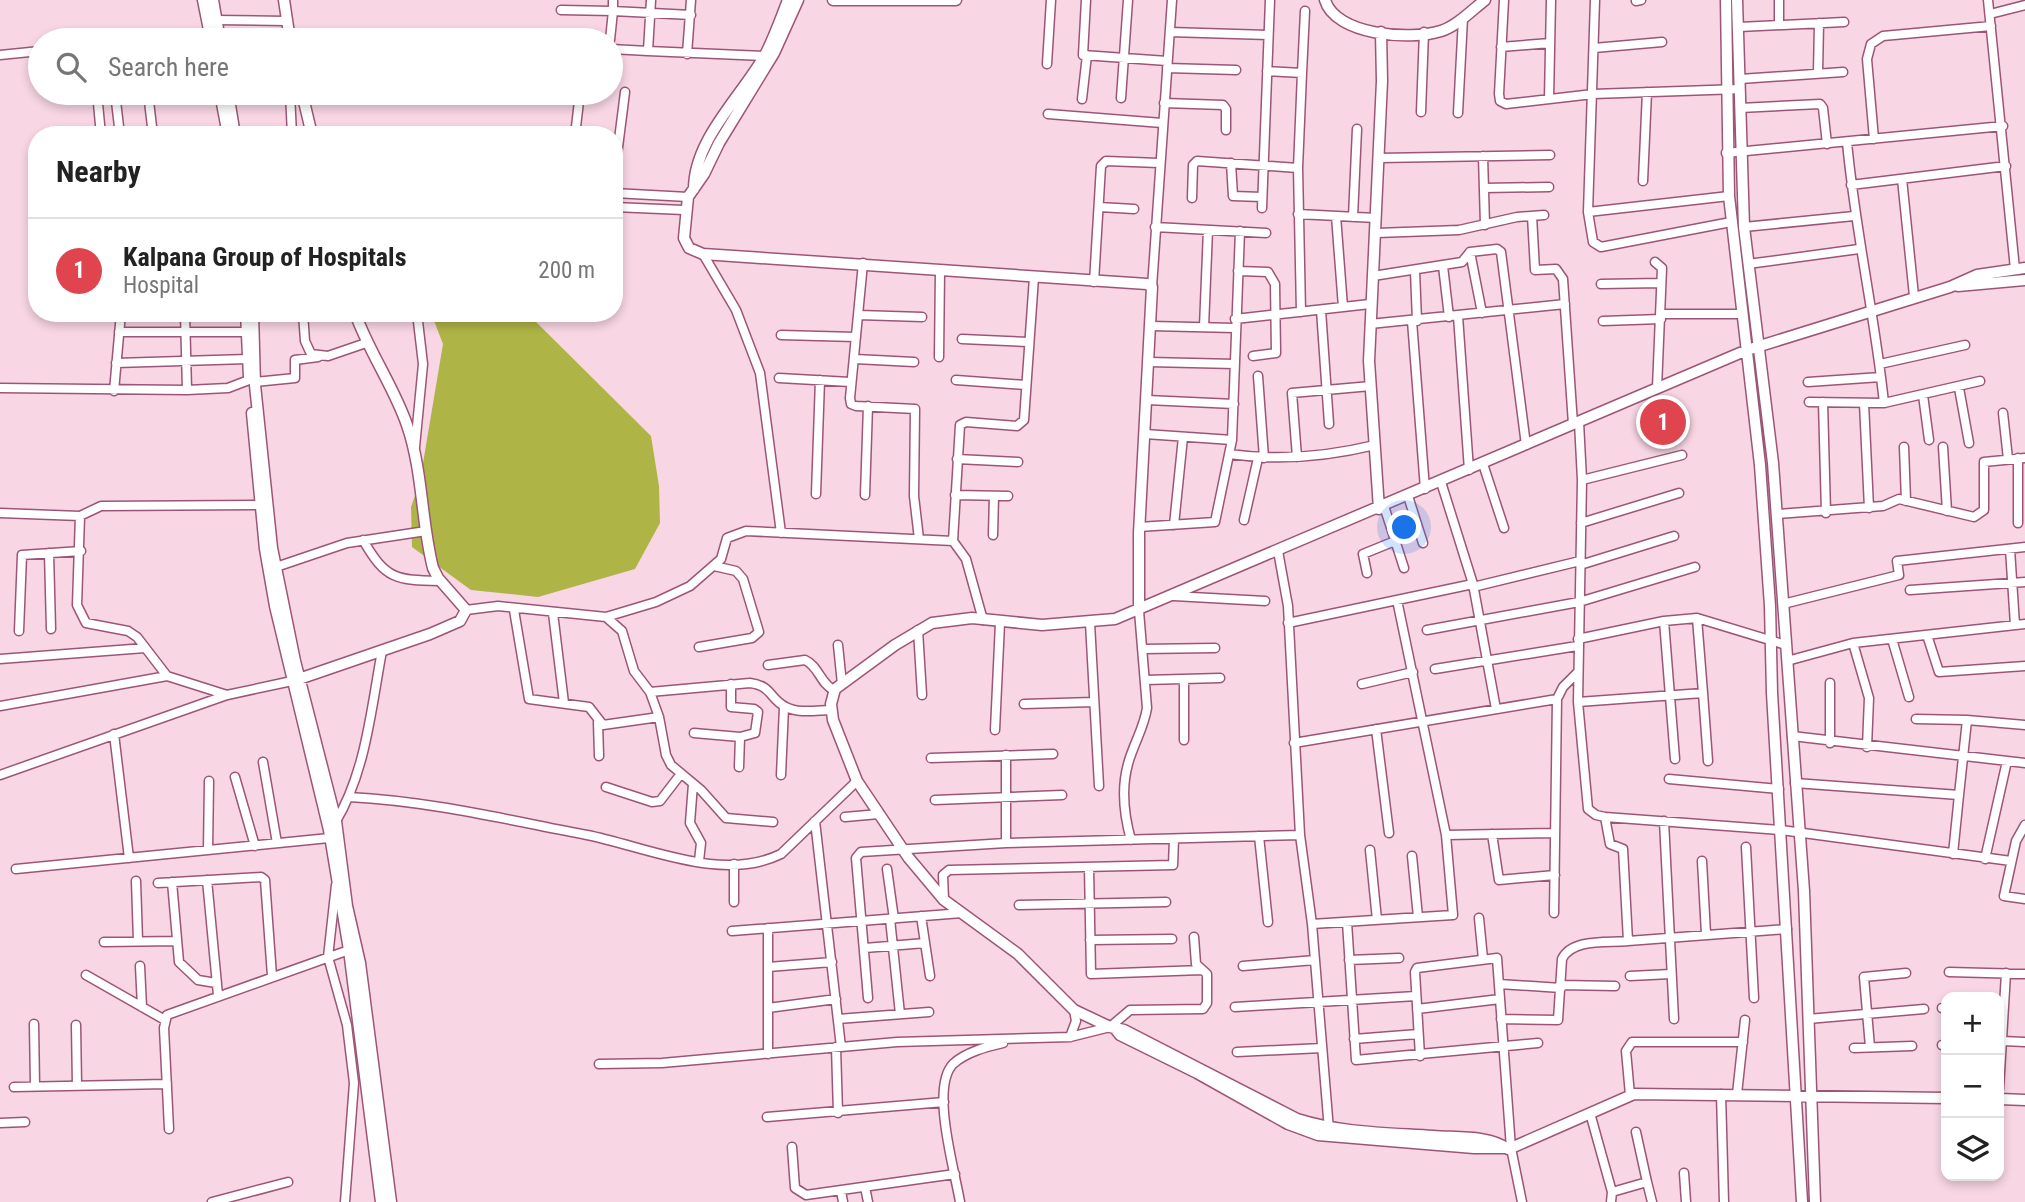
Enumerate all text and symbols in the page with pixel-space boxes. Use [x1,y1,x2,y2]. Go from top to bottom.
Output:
search box [28,28,623,105]
icon: search [52,48,90,86]
text: Search here [108,52,229,82]
text: Nearby [56,154,141,189]
text: Kalpana Group of Hospitals [123,242,406,272]
text: 1 [73,257,85,284]
text: 200 m [538,257,595,284]
text: Hospital [123,272,199,299]
pin: 1 [1640,396,1686,448]
your location [1387,510,1421,544]
map controls [1941,992,2004,1181]
button: + [1941,992,2004,1055]
button: − [1941,1055,2004,1118]
button: layers [1941,1118,2004,1181]

